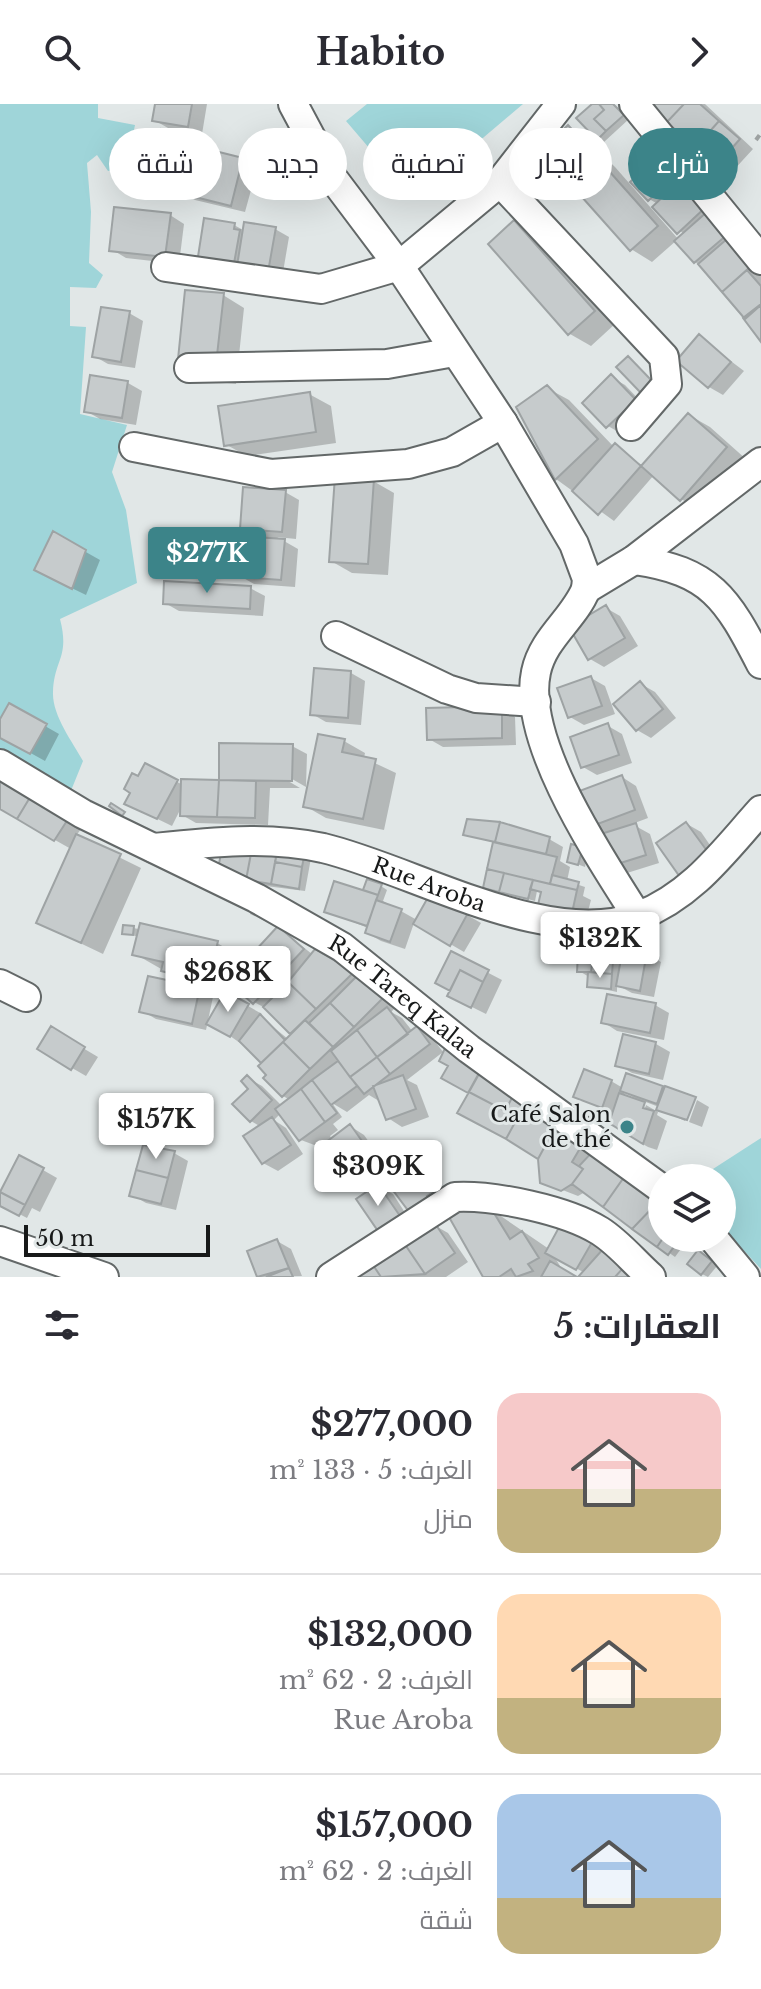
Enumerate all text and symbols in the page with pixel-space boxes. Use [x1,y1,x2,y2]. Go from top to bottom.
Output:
icon: search [40,30,84,74]
text: Habito [316,30,445,75]
icon: forward [677,30,721,74]
chip: شقة [109,128,222,200]
chip: جديد [238,128,347,200]
chip: تصفية [363,128,493,200]
chip: إيجار [509,128,612,200]
chip: شراء [628,128,738,200]
pin: $277K [151,527,263,595]
text: $277K [166,537,248,569]
street label: Rue Aroba [368,851,490,918]
pin: $132K [544,912,656,980]
text: $132K [559,922,641,954]
street label: Rue Tareq Kalaa [323,929,482,1064]
pin: $268K [172,946,284,1014]
text: $268K [183,956,273,988]
pin: $157K [100,1093,212,1161]
place label: Café Salon de thé [490,1101,611,1153]
text: $157K [117,1103,195,1135]
marker: Café Salon de thé [618,1118,636,1136]
pin: $309K [322,1140,434,1208]
text: $309K [332,1150,424,1182]
map controls [648,1164,736,1252]
button: layers [648,1164,736,1252]
scale bar [24,1221,210,1257]
text: 50 m [36,1225,94,1252]
icon: filters [40,1303,84,1347]
text: العقارات: 5 [554,1305,721,1347]
text: $277,000 [311,1403,473,1445]
icon: home [561,1425,657,1521]
text: الغرف: 5 · 133 m² [269,1454,473,1486]
text: منزل [424,1503,473,1535]
text: $132,000 [307,1613,473,1655]
icon: home [561,1626,657,1722]
text: الغرف: 2 · 62 m² [279,1664,473,1696]
text: Rue Aroba [333,1704,473,1736]
text: $157,000 [315,1804,473,1846]
icon: home [561,1826,657,1922]
text: الغرف: 2 · 62 m² [279,1855,473,1887]
text: شقة [420,1904,473,1936]

